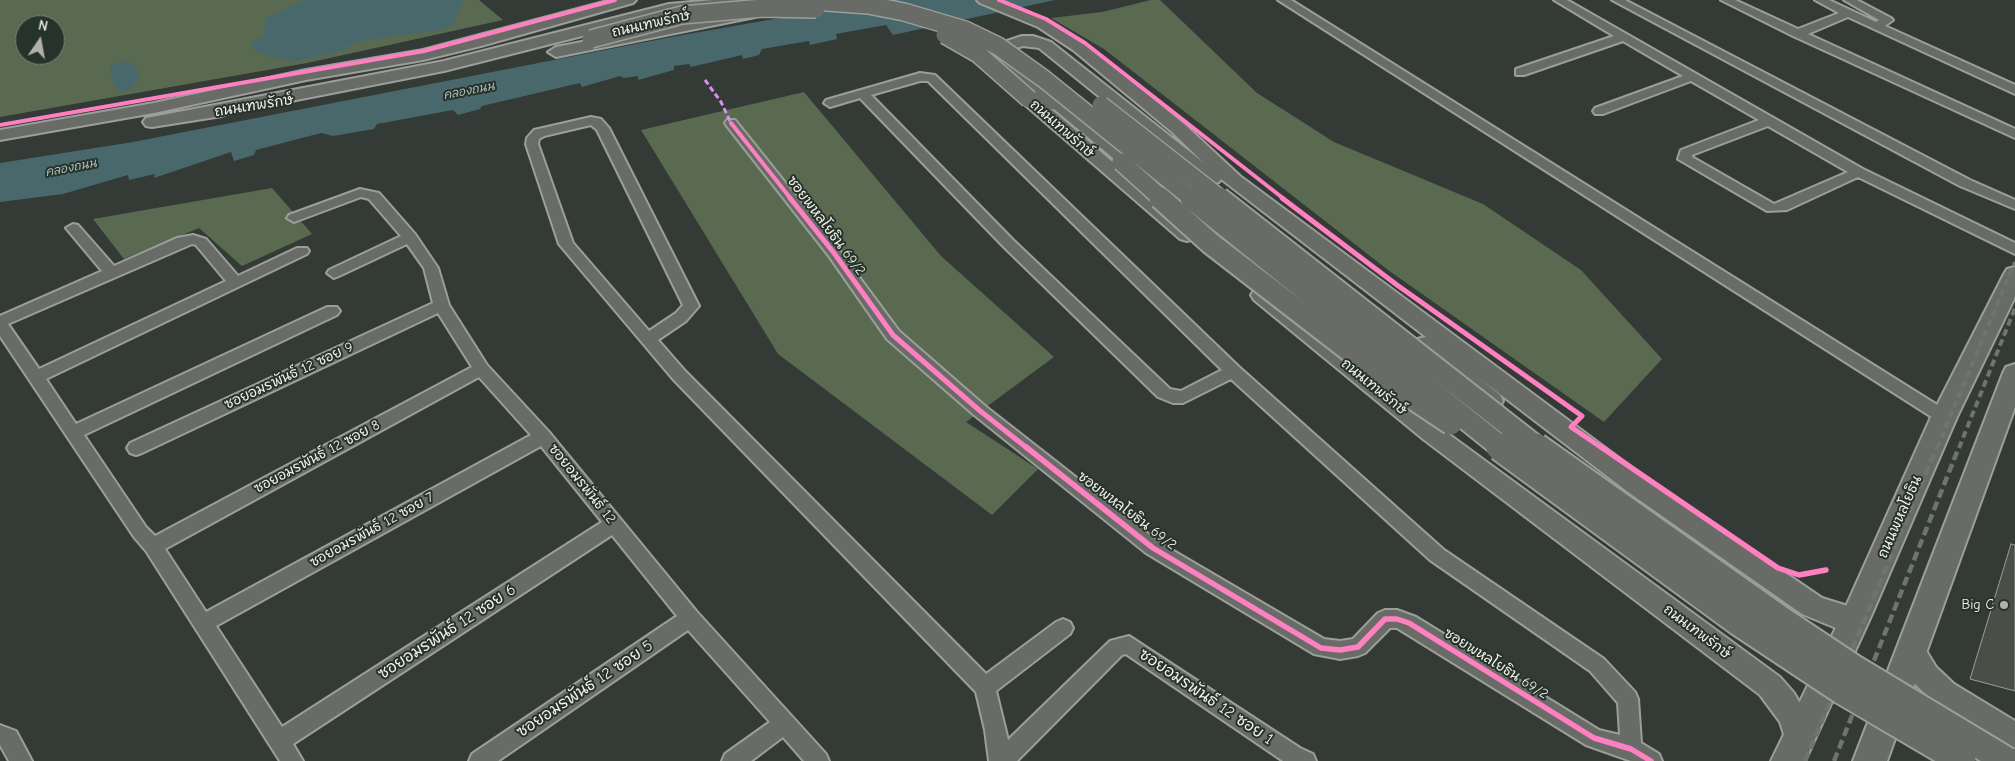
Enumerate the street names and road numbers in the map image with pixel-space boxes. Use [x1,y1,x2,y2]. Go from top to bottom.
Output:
street label: ถนนเทพรักษ์ [610,7,692,41]
street label: ถนนเทพรักษ์ [213,91,295,121]
street label: ถนนเทพรักษ์ [1026,96,1098,162]
street label: ซอยพหลโยธิน 69/2 [783,173,869,279]
street label: ซอยอมรพันธ์ 12 ซอย 9 [222,339,356,413]
street label: ถนนเทพรักษ์ [1338,355,1410,419]
street label: ซอยอมรพันธ์ 12 ซอย 8 [251,417,383,497]
street label: ซอยอมรพันธ์ 12 [545,441,619,527]
street label: ซอยพหลโยธิน 69/2 [1074,468,1180,554]
street label: ถนนพหลโยธิน [1874,473,1926,561]
street label: ซอยอมรพันธ์ 12 ซอย 7 [307,489,437,571]
street label: ซอยอมรพันธ์ 12 ซอย 6 [374,580,520,684]
street label: ถนนเทพรักษ์ [1660,601,1734,663]
street label: ซอยพหลโยธิน 69/2 [1441,625,1551,703]
street label: ซอยอมรพันธ์ 12 ซอย 5 [513,636,657,742]
street label: ซอยอมรพันธ์ 12 ซอย 1 [1135,645,1277,749]

